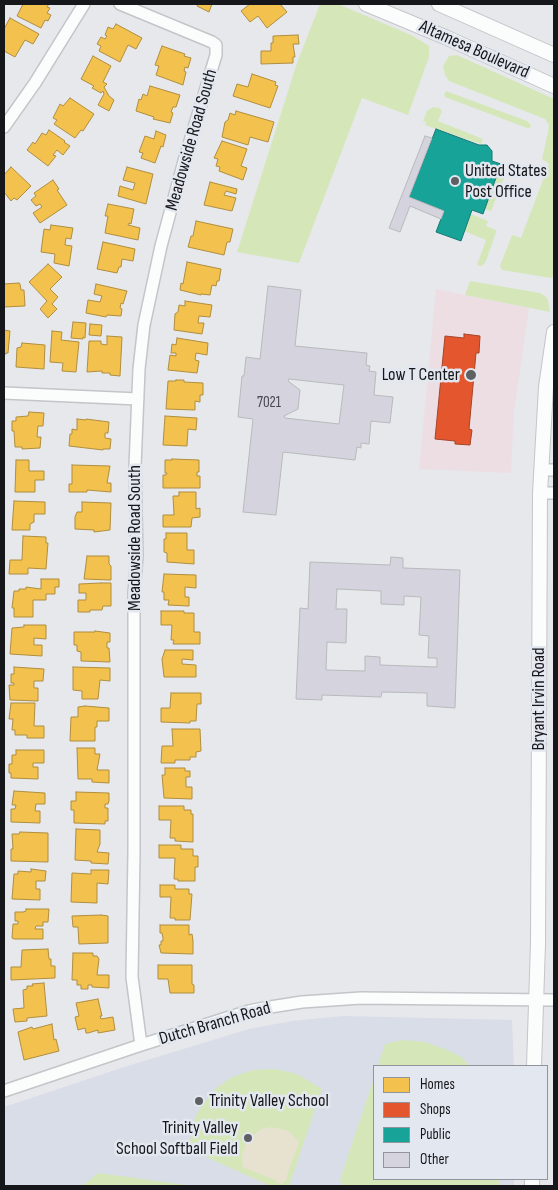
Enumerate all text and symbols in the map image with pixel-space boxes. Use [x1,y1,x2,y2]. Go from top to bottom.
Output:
street label: Altamesa Boulevard [416,16,532,84]
street label: Meadowside Road South [161,67,223,213]
place label: United States Post Office [465,160,547,202]
marker: United States Post Office [449,175,461,187]
place label: Low T Center [382,364,460,386]
marker: Low T Center [464,368,478,382]
house number: 7021 [257,394,281,412]
street label: Meadowside Road South [124,465,146,611]
street label: Bryant Irvin Road [528,648,550,750]
street label: Dutch Branch Road [157,998,273,1050]
legend [373,1065,548,1180]
text: Homes [420,1075,455,1094]
place label: Trinity Valley School [209,1090,329,1112]
marker: Trinity Valley School [193,1095,205,1107]
text: Shops [420,1100,451,1119]
place label: Trinity Valley School Softball Field [116,1117,238,1160]
text: Public [420,1125,451,1144]
marker: Trinity Valley School Softball Field [242,1132,254,1144]
text: Other [420,1150,449,1169]

